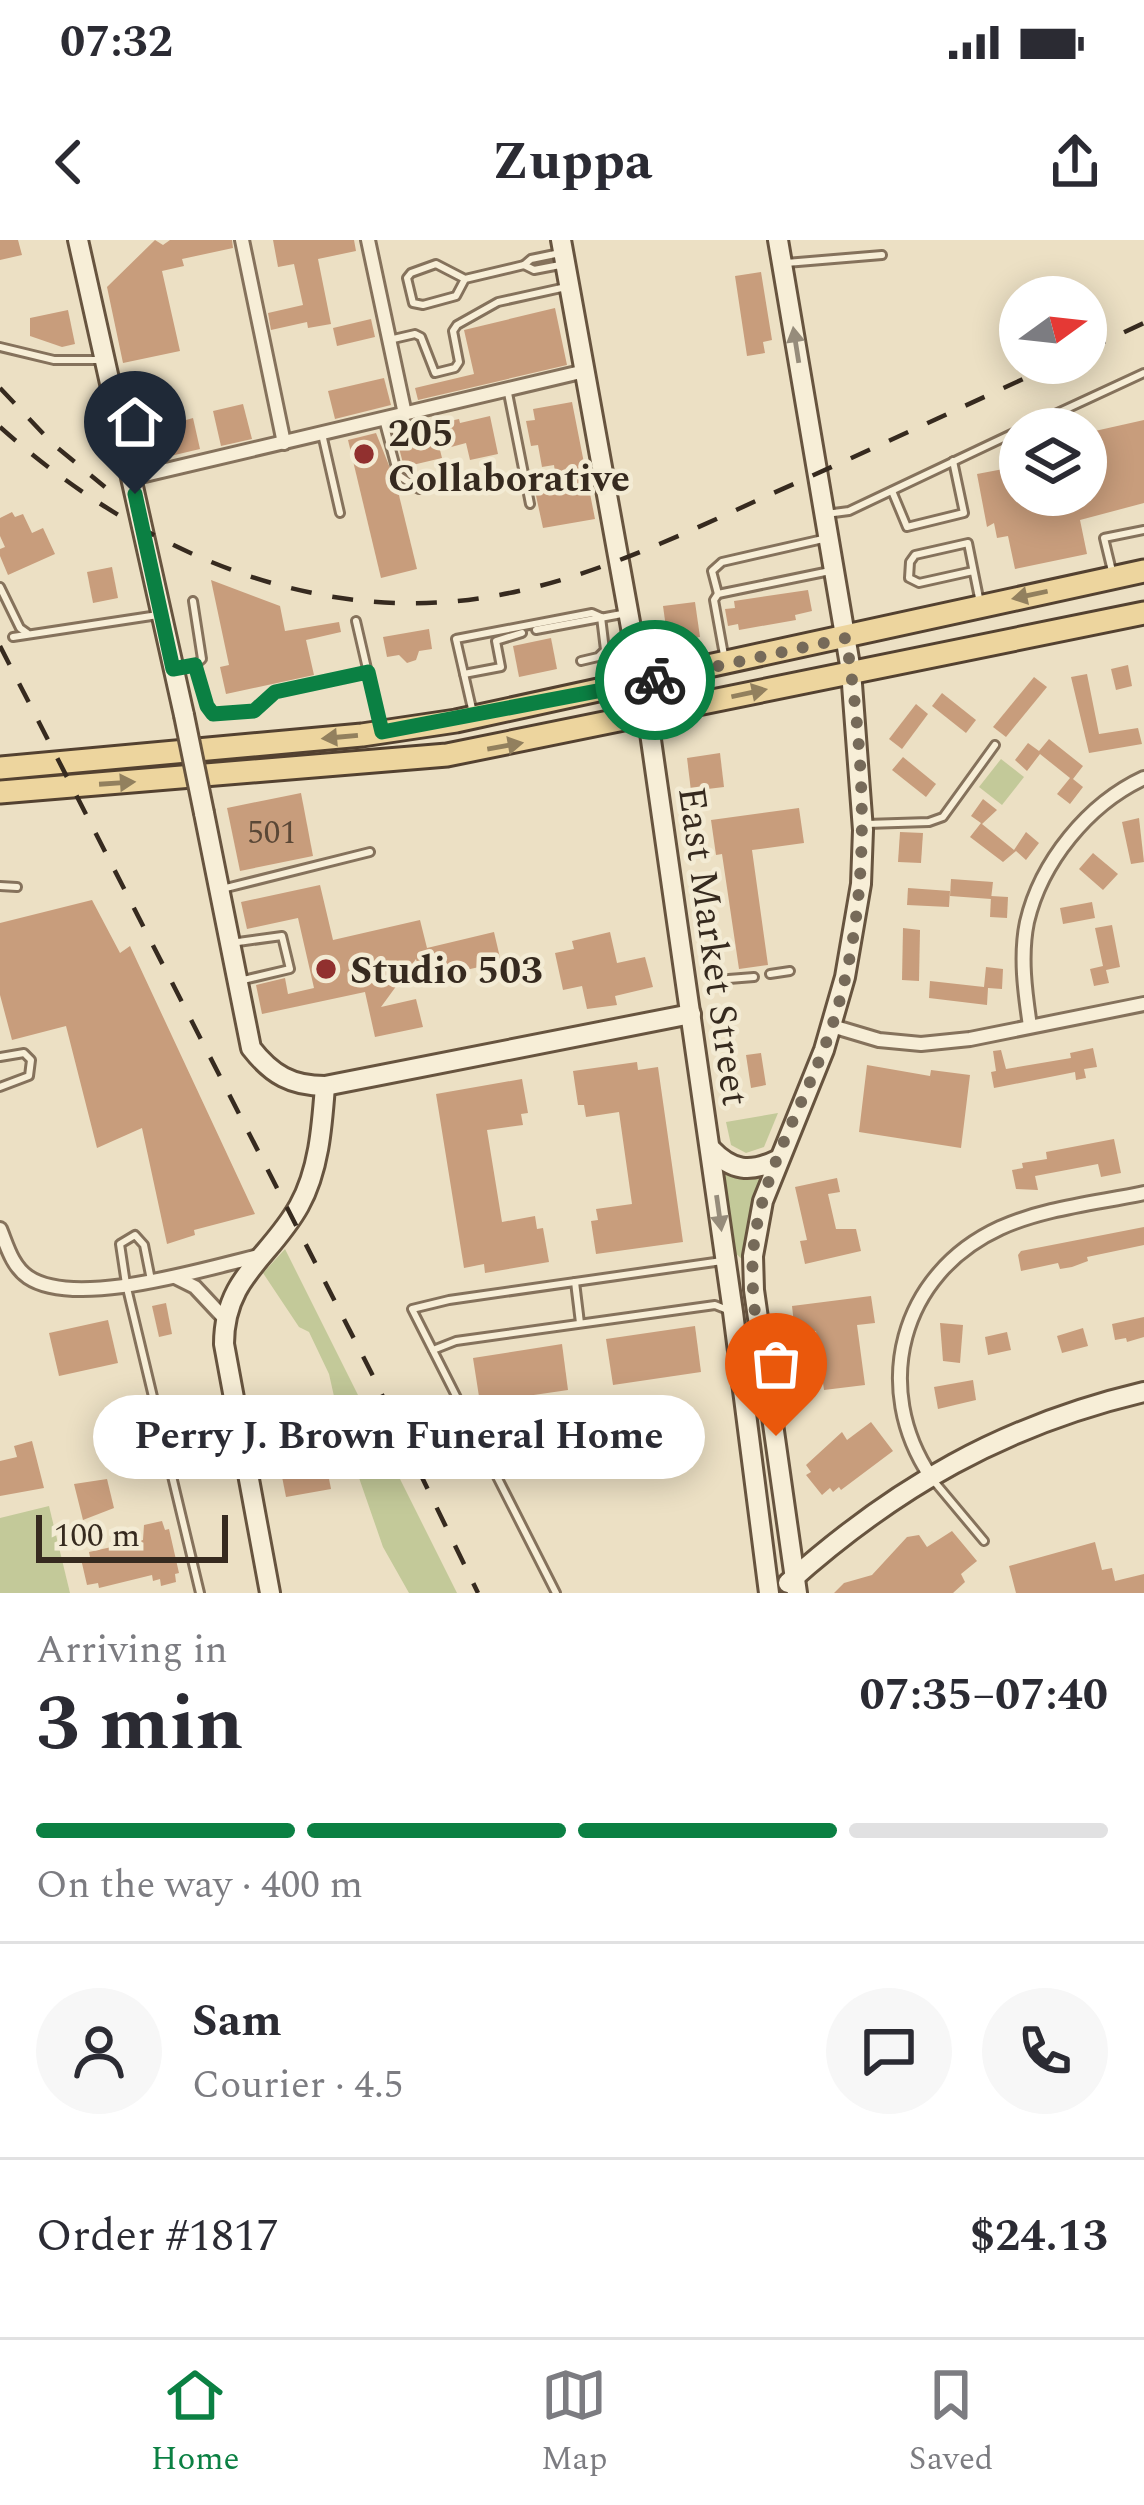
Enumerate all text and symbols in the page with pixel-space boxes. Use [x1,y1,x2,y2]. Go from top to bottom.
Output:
text: 07:32 [60,8,173,77]
text: Zuppa [491,121,653,203]
icon: back [36,129,102,195]
icon: share [1042,129,1108,195]
north arrow [999,276,1107,384]
map controls [999,276,1107,516]
one-way arrow [787,326,806,363]
pin [84,371,186,494]
icon: home [102,389,168,455]
place label: 205 Collaborative [388,405,630,509]
button: layers [999,408,1107,516]
marker: 205 Collaborative [351,441,377,467]
one-way arrow [1010,587,1048,606]
courier [595,620,715,740]
icon: bike [622,647,688,713]
one-way arrow [731,683,769,702]
one-way arrow [321,728,358,747]
one-way arrow [486,736,524,754]
one-way arrow [99,774,136,793]
street label: East Market Street [661,783,764,1110]
house number: 501 [247,808,297,858]
place label: Studio 503 [350,942,543,1001]
marker: Studio 503 [313,956,339,982]
one-way arrow [710,1195,729,1232]
pin [725,1313,827,1436]
icon: bag [743,1331,809,1397]
callout: Perry J. Brown Funeral Home [92,1394,704,1478]
text: Perry J. Brown Funeral Home [134,1407,664,1466]
scale bar [36,1509,228,1562]
text: 100 m [54,1511,140,1561]
text: Arriving in [36,1621,228,1680]
text: 07:35–07:40 [859,1661,1108,1730]
text: 3 min [36,1665,244,1784]
text: On the way · 400 m [36,1856,363,1915]
text: Sam [192,1987,282,2056]
button: person [36,1988,162,2114]
button: chat [826,1988,952,2114]
button: phone [982,1988,1108,2114]
text: Courier · 4.5 [192,2056,403,2115]
text: Order #1817 [36,2202,279,2271]
text: $24.13 [970,2202,1108,2271]
tab: Home [151,2362,240,2484]
tab: Map [541,2362,607,2484]
tab: Saved [909,2362,993,2484]

